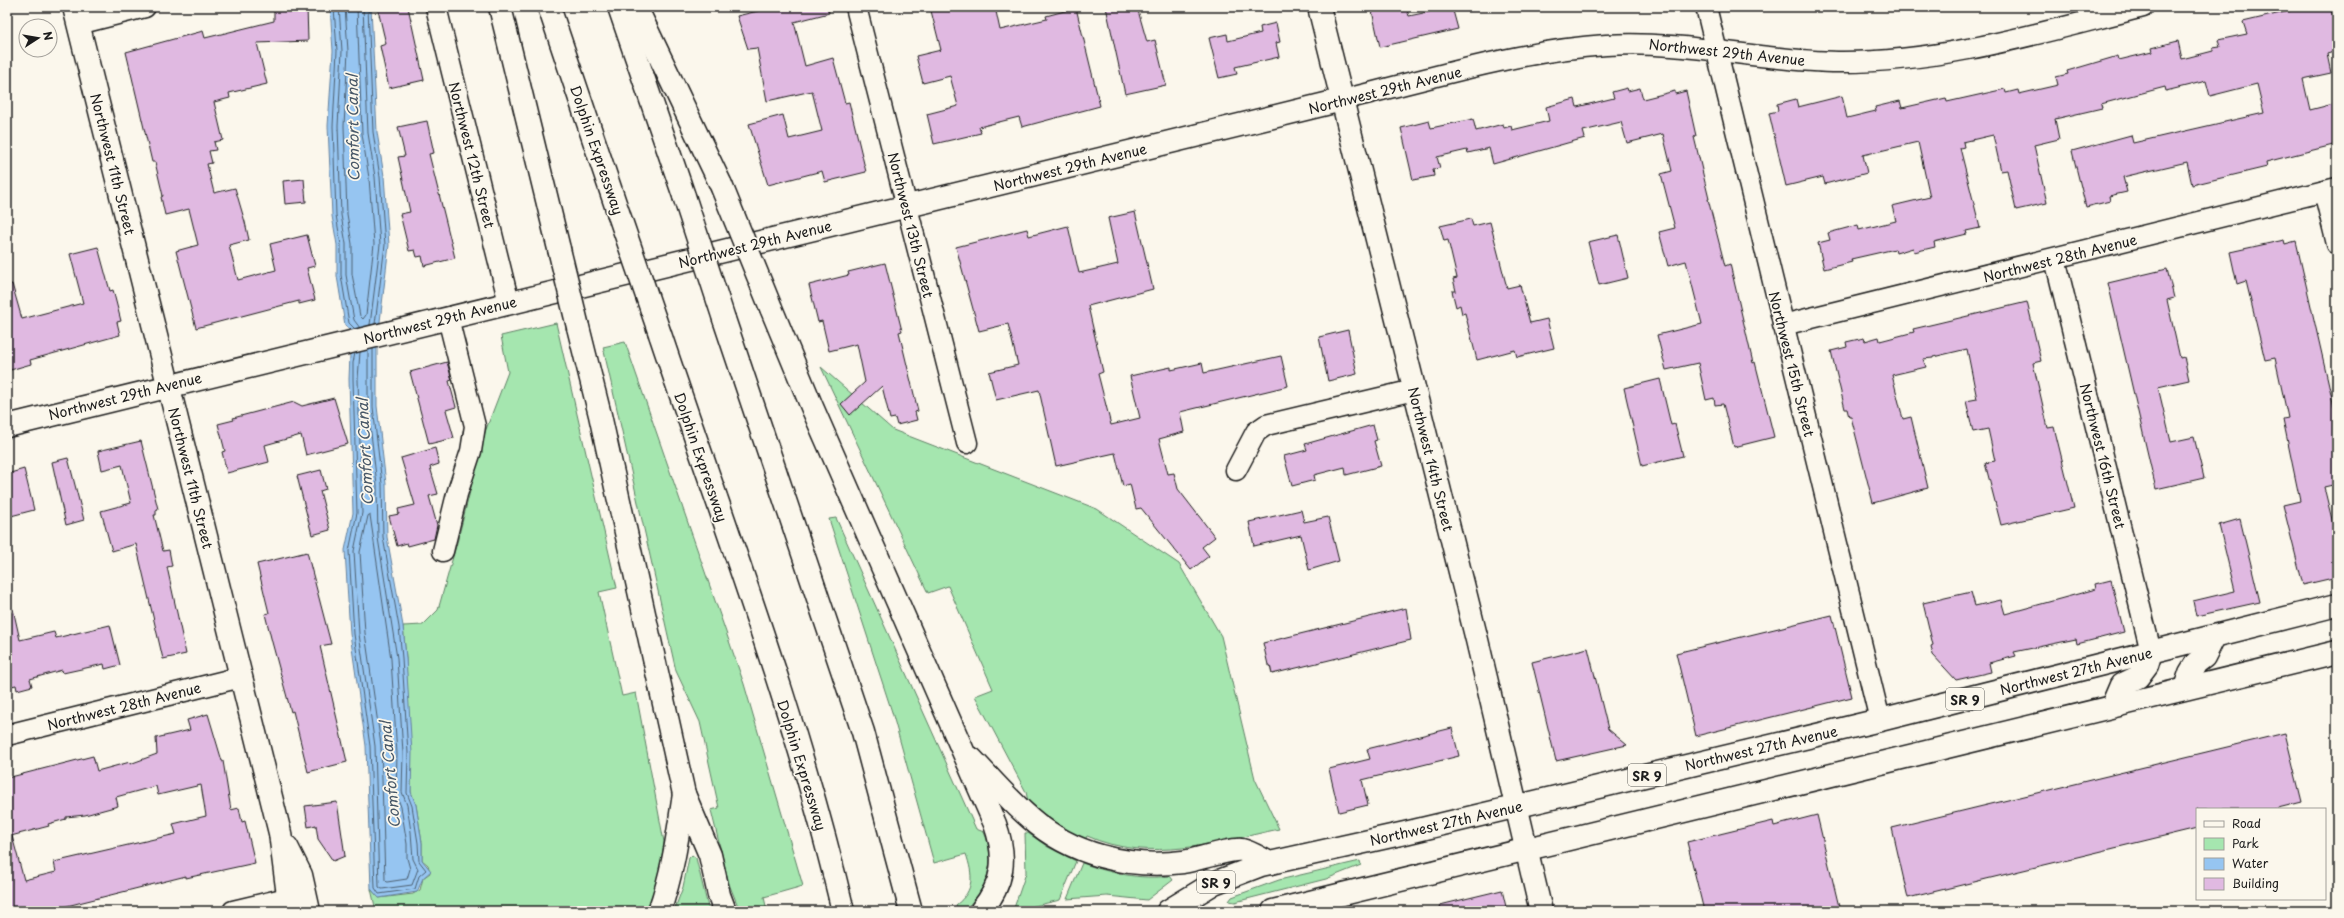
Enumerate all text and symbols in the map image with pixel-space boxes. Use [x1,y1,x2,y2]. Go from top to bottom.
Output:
north arrow [18,18,58,58]
text: N [39,30,58,42]
street label: Northwest 29th Avenue [1648,33,1807,71]
street label: Northwest 29th Avenue [1306,61,1464,119]
water label: Comfort Canal [340,71,364,182]
street label: Northwest 12th Street [444,80,500,231]
street label: Dolphin Expressway [565,82,629,218]
street label: Northwest 11th Street [85,91,141,237]
street label: Northwest 29th Avenue [991,138,1149,196]
street label: Northwest 13th Street [883,150,939,300]
street label: Northwest 29th Avenue [676,215,834,273]
street label: Northwest 28th Avenue [1981,229,2140,287]
street label: Northwest 15th Street [1764,289,1820,439]
street label: Northwest 29th Avenue [361,291,519,349]
street label: Northwest 29th Avenue [46,367,204,425]
street label: Northwest 16th Street [2075,381,2131,531]
street label: Northwest 14th Street [1403,384,1459,534]
street label: Dolphin Expressway [669,389,733,525]
water label: Comfort Canal [350,395,378,506]
street label: Northwest 11th Street [163,405,219,551]
street label: Northwest 27th Avenue [1998,642,2155,700]
street label: Northwest 28th Avenue [45,677,204,735]
road number: SR 9 [1946,688,1984,710]
street label: Dolphin Expressway [772,697,832,833]
water label: Comfort Canal [373,718,405,829]
street label: Northwest 27th Avenue [1683,720,1840,776]
road number: SR 9 [1628,764,1666,786]
street label: Northwest 27th Avenue [1368,795,1525,851]
legend [2196,808,2326,900]
text: Road [2232,814,2261,832]
text: Park [2232,834,2259,852]
text: Water [2232,854,2269,872]
road number: SR 9 [1197,871,1235,893]
text: Building [2232,874,2279,892]

